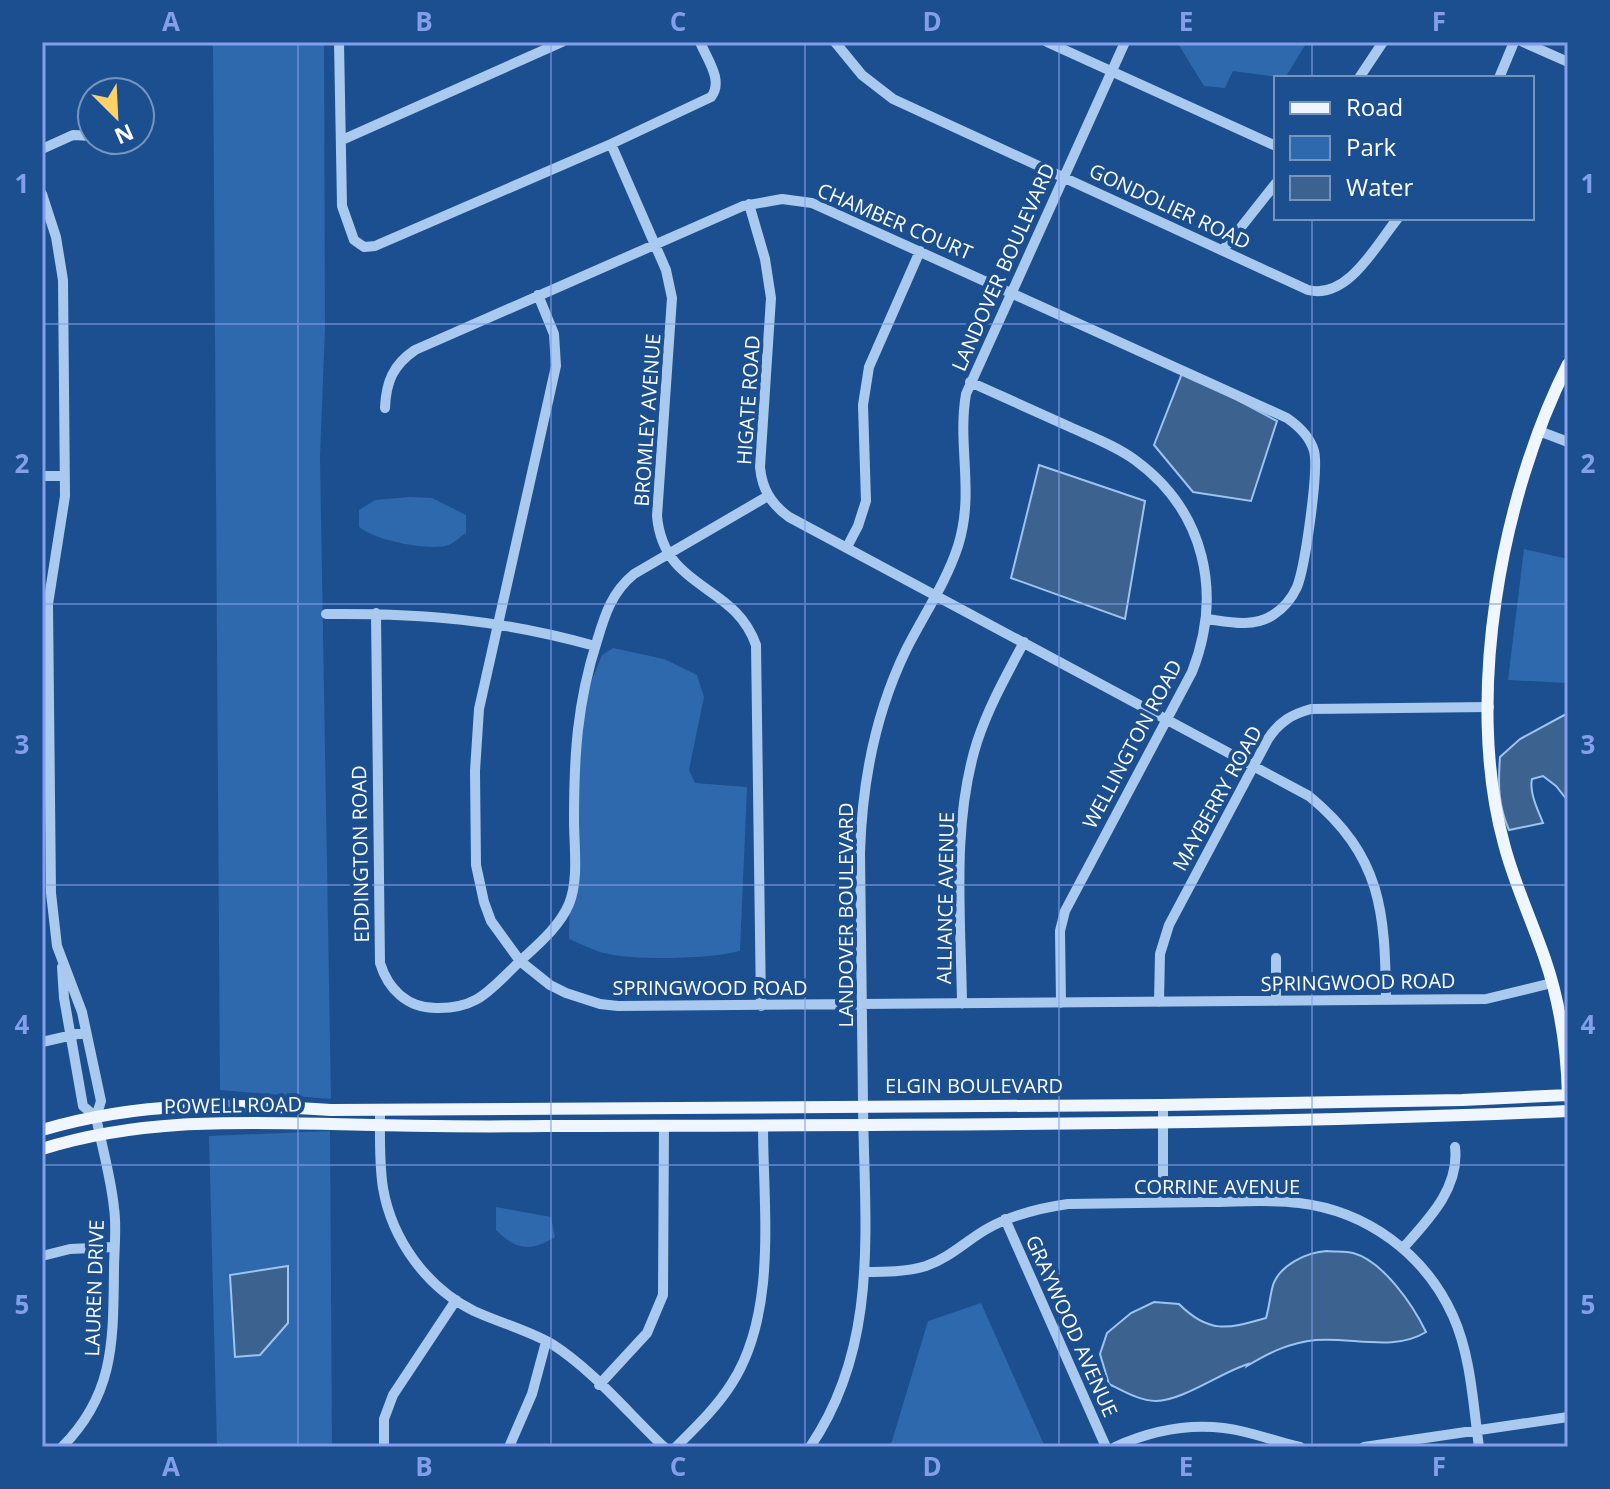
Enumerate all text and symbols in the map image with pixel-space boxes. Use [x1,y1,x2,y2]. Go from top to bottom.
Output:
text: A [162,3,180,39]
text: B [415,3,433,39]
text: C [670,3,686,39]
text: D [922,3,942,39]
text: E [1179,3,1193,39]
text: F [1432,3,1446,39]
north arrow [76,76,156,156]
legend [1274,76,1534,220]
text: Road [1346,90,1403,123]
text: N [110,118,139,153]
text: Park [1346,130,1397,163]
street label: GONDOLIER ROAD [1085,157,1255,255]
street label: LANDOVER BOULEVARD [945,159,1061,375]
text: 1 [15,165,29,201]
text: 1 [1581,165,1595,201]
text: Water [1346,170,1414,203]
street label: CHAMBER COURT [813,176,977,266]
street label: BROMLEY AVENUE [627,333,667,507]
street label: HIGATE ROAD [730,334,766,466]
text: 2 [15,445,30,481]
text: 2 [1581,445,1596,481]
street label: WELLINGTON ROAD [1076,655,1188,833]
street label: MAYBERRY ROAD [1166,721,1268,875]
text: 3 [15,726,29,762]
text: 3 [1581,726,1595,762]
street label: EDDINGTON ROAD [345,765,375,943]
street label: LANDOVER BOULEVARD [832,803,859,1027]
street label: ALLIANCE AVENUE [930,812,960,984]
street label: SPRINGWOOD ROAD [1260,967,1456,997]
street label: SPRINGWOOD ROAD [613,974,807,1001]
text: 4 [15,1006,30,1042]
text: 4 [1581,1006,1596,1042]
street label: ELGIN BOULEVARD [885,1072,1063,1099]
street label: POWELL ROAD [164,1090,302,1120]
street label: CORRINE AVENUE [1134,1173,1300,1200]
street label: LAUREN DRIVE [78,1219,110,1357]
street label: GRAYWOOD AVENUE [1020,1231,1124,1421]
text: 5 [15,1286,29,1322]
text: 5 [1581,1286,1595,1322]
text: A [162,1448,180,1484]
text: B [415,1448,433,1484]
text: C [670,1448,686,1484]
text: D [922,1448,942,1484]
text: E [1179,1448,1193,1484]
text: F [1432,1448,1446,1484]

